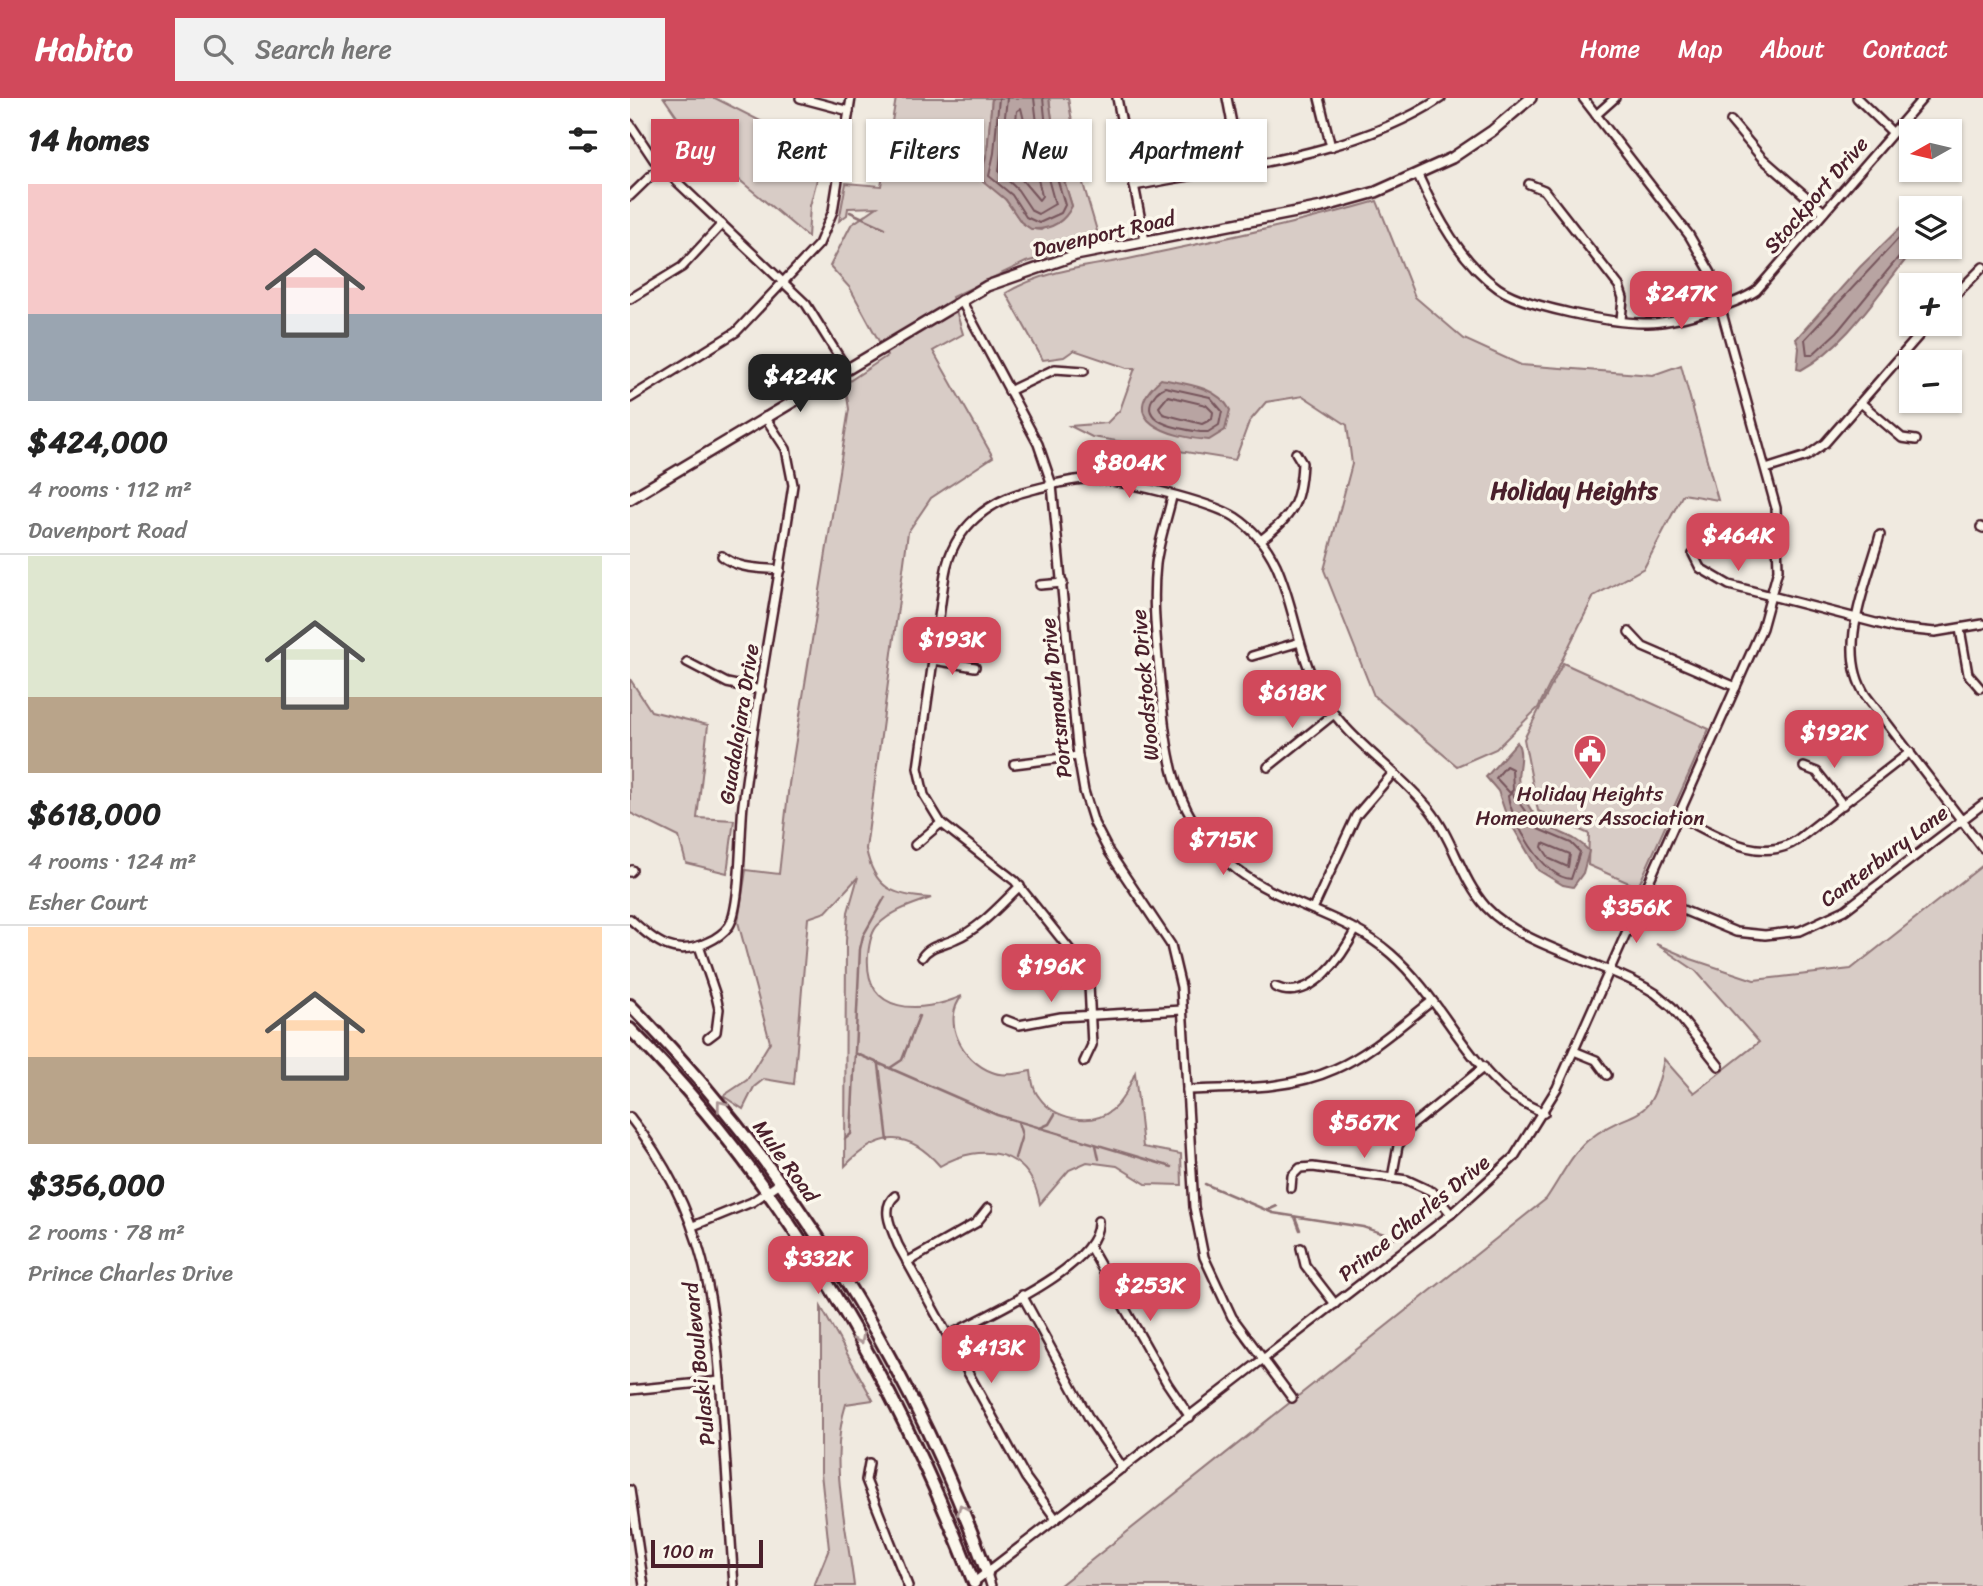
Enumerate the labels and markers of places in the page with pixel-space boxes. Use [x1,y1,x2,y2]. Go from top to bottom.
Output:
pin: $247K [1632,272,1730,331]
pin: $424K [751,354,849,414]
pin: $804K [1080,440,1178,500]
pin: $464K [1689,514,1787,573]
pin: $193K [903,618,1001,677]
pin: $618K [1243,670,1341,730]
pin: $192K [1785,710,1883,770]
public building icon: Holiday Heights Homeowners Association [1571,732,1609,781]
place label: Holiday Heights Homeowners Association [1475,775,1705,837]
pin: $715K [1174,818,1272,877]
pin: $356K [1587,886,1685,945]
pin: $196K [1002,944,1100,1004]
pin: $567K [1315,1100,1413,1160]
pin: $332K [769,1236,867,1296]
pin: $253K [1101,1264,1199,1323]
pin: $413K [942,1326,1040,1385]

